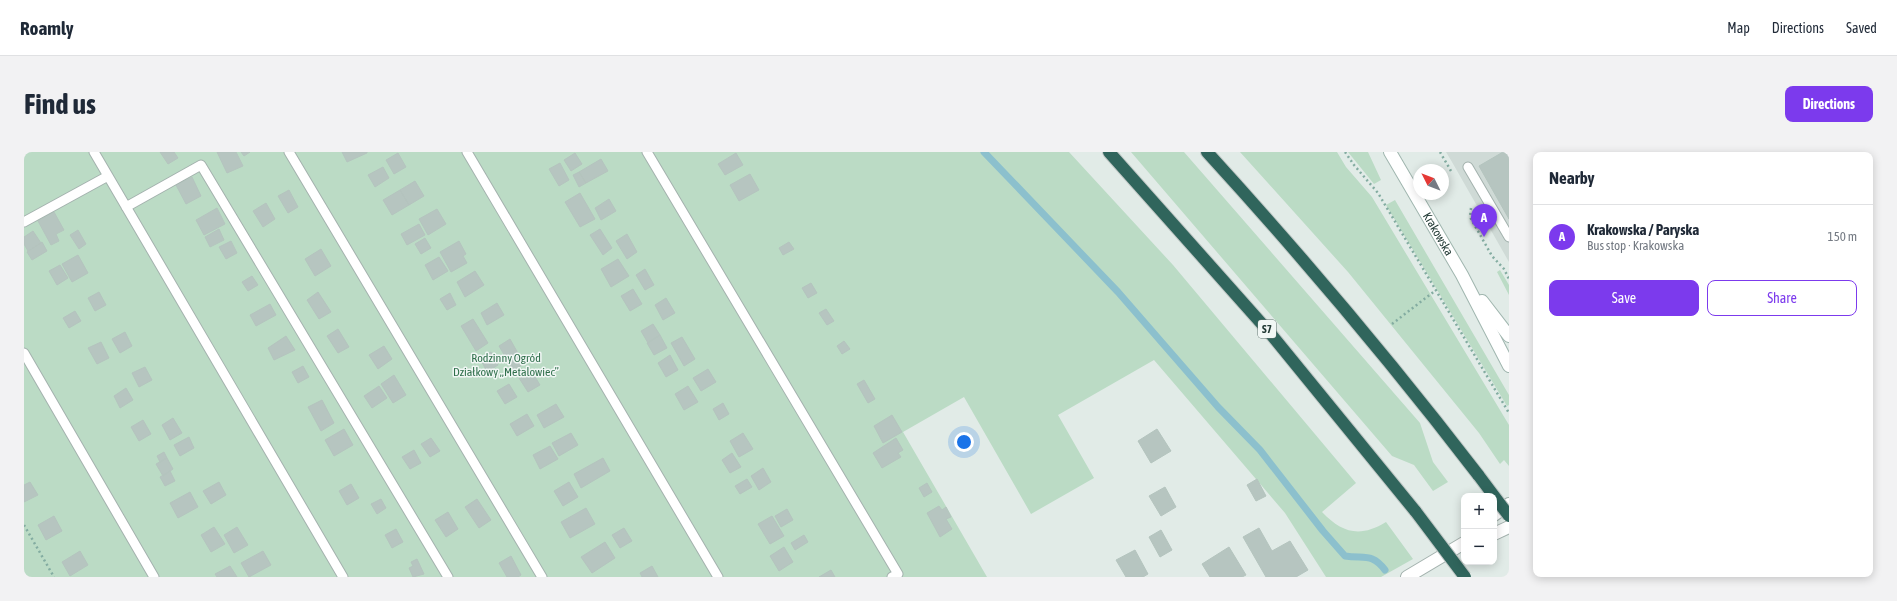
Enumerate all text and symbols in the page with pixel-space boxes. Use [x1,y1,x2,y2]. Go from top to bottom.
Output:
text: Roamly [20,17,74,39]
text: Map [1727,20,1750,36]
text: Directions [1772,20,1824,36]
text: Saved [1846,20,1877,36]
button: Directions [1785,86,1873,122]
text: Find us [24,88,96,120]
north arrow [1413,164,1449,200]
text: Nearby [1549,168,1595,188]
pin: A [1471,204,1497,237]
street label: Krakowska [1420,210,1456,258]
text: Krakowska / Paryska [1587,221,1699,238]
text: A [1559,229,1565,244]
text: 150 m [1828,229,1857,244]
text: Bus stop · Krakowska [1587,238,1684,253]
button: Save [1549,280,1699,316]
button: Share [1707,280,1857,316]
road number: S7 [1258,320,1276,338]
park label: Rodzinny Ogród Działkowy „Metalowiec” [453,351,559,379]
your location [954,432,974,452]
map controls [1461,493,1497,565]
button: + [1461,493,1497,529]
button: − [1461,529,1497,565]

